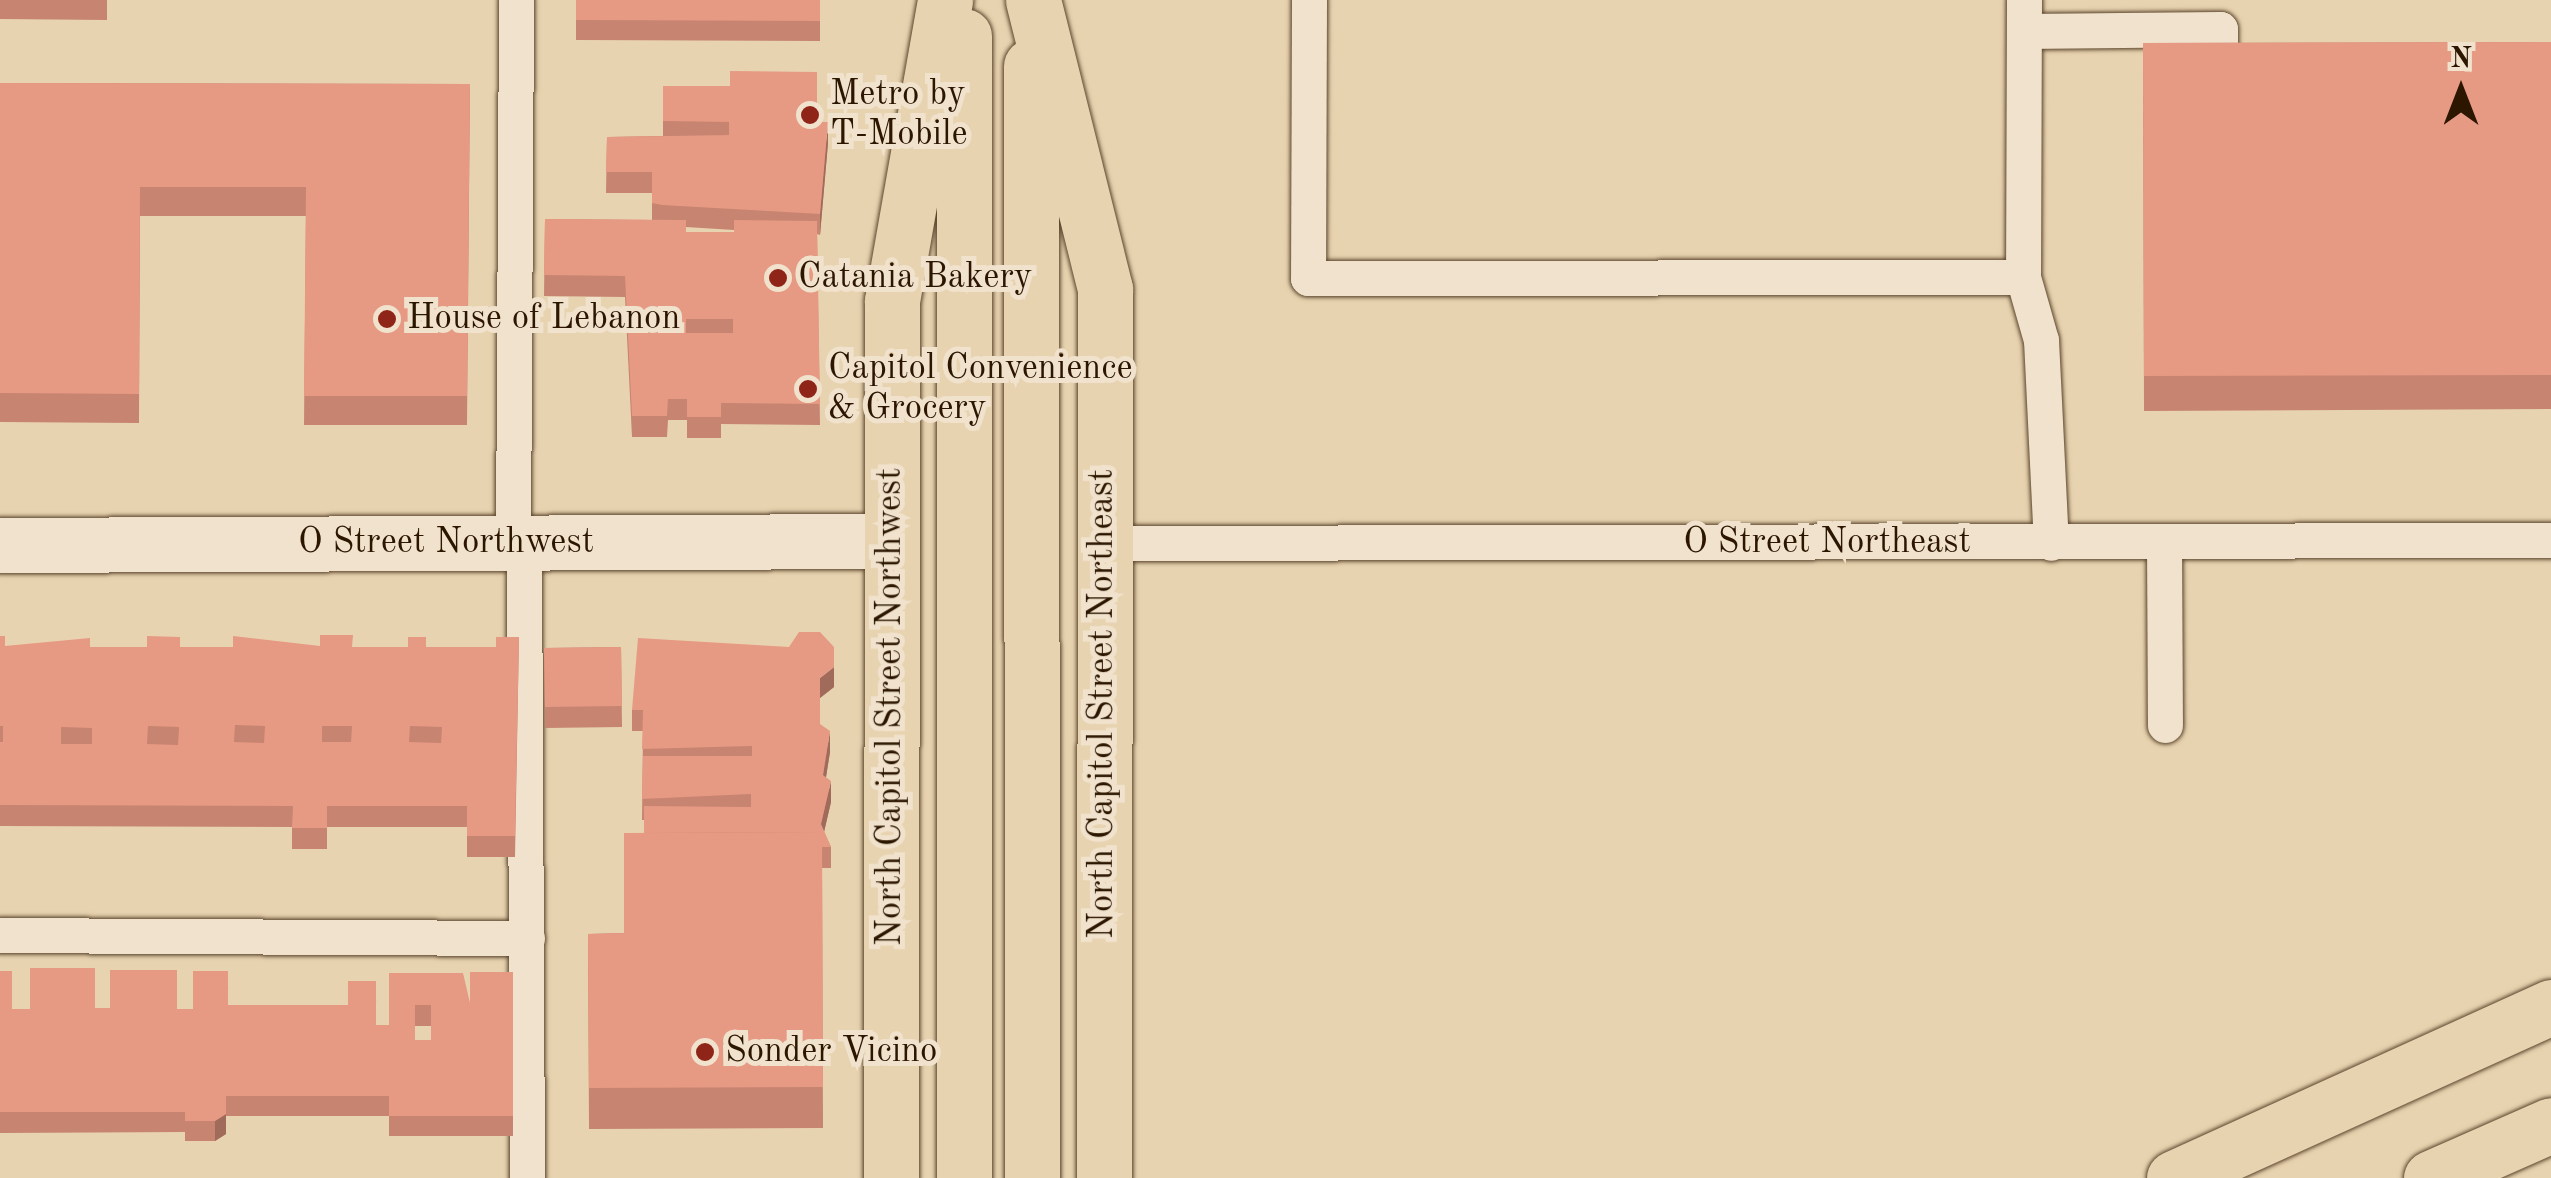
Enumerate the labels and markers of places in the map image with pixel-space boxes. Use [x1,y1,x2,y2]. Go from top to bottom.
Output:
place label: Metro by T-Mobile [830,74,968,156]
marker: Metro by T-Mobile [799,104,821,126]
place label: Catania Bakery [798,257,1032,299]
marker: Catania Bakery [767,267,789,289]
place label: House of Lebanon [407,298,680,340]
marker: House of Lebanon [376,308,398,330]
place label: Capitol Convenience & Grocery [828,348,1133,430]
marker: Capitol Convenience & Grocery [797,378,819,400]
place label: Sonder Vicino [725,1031,937,1073]
marker: Sonder Vicino [694,1041,716,1063]

